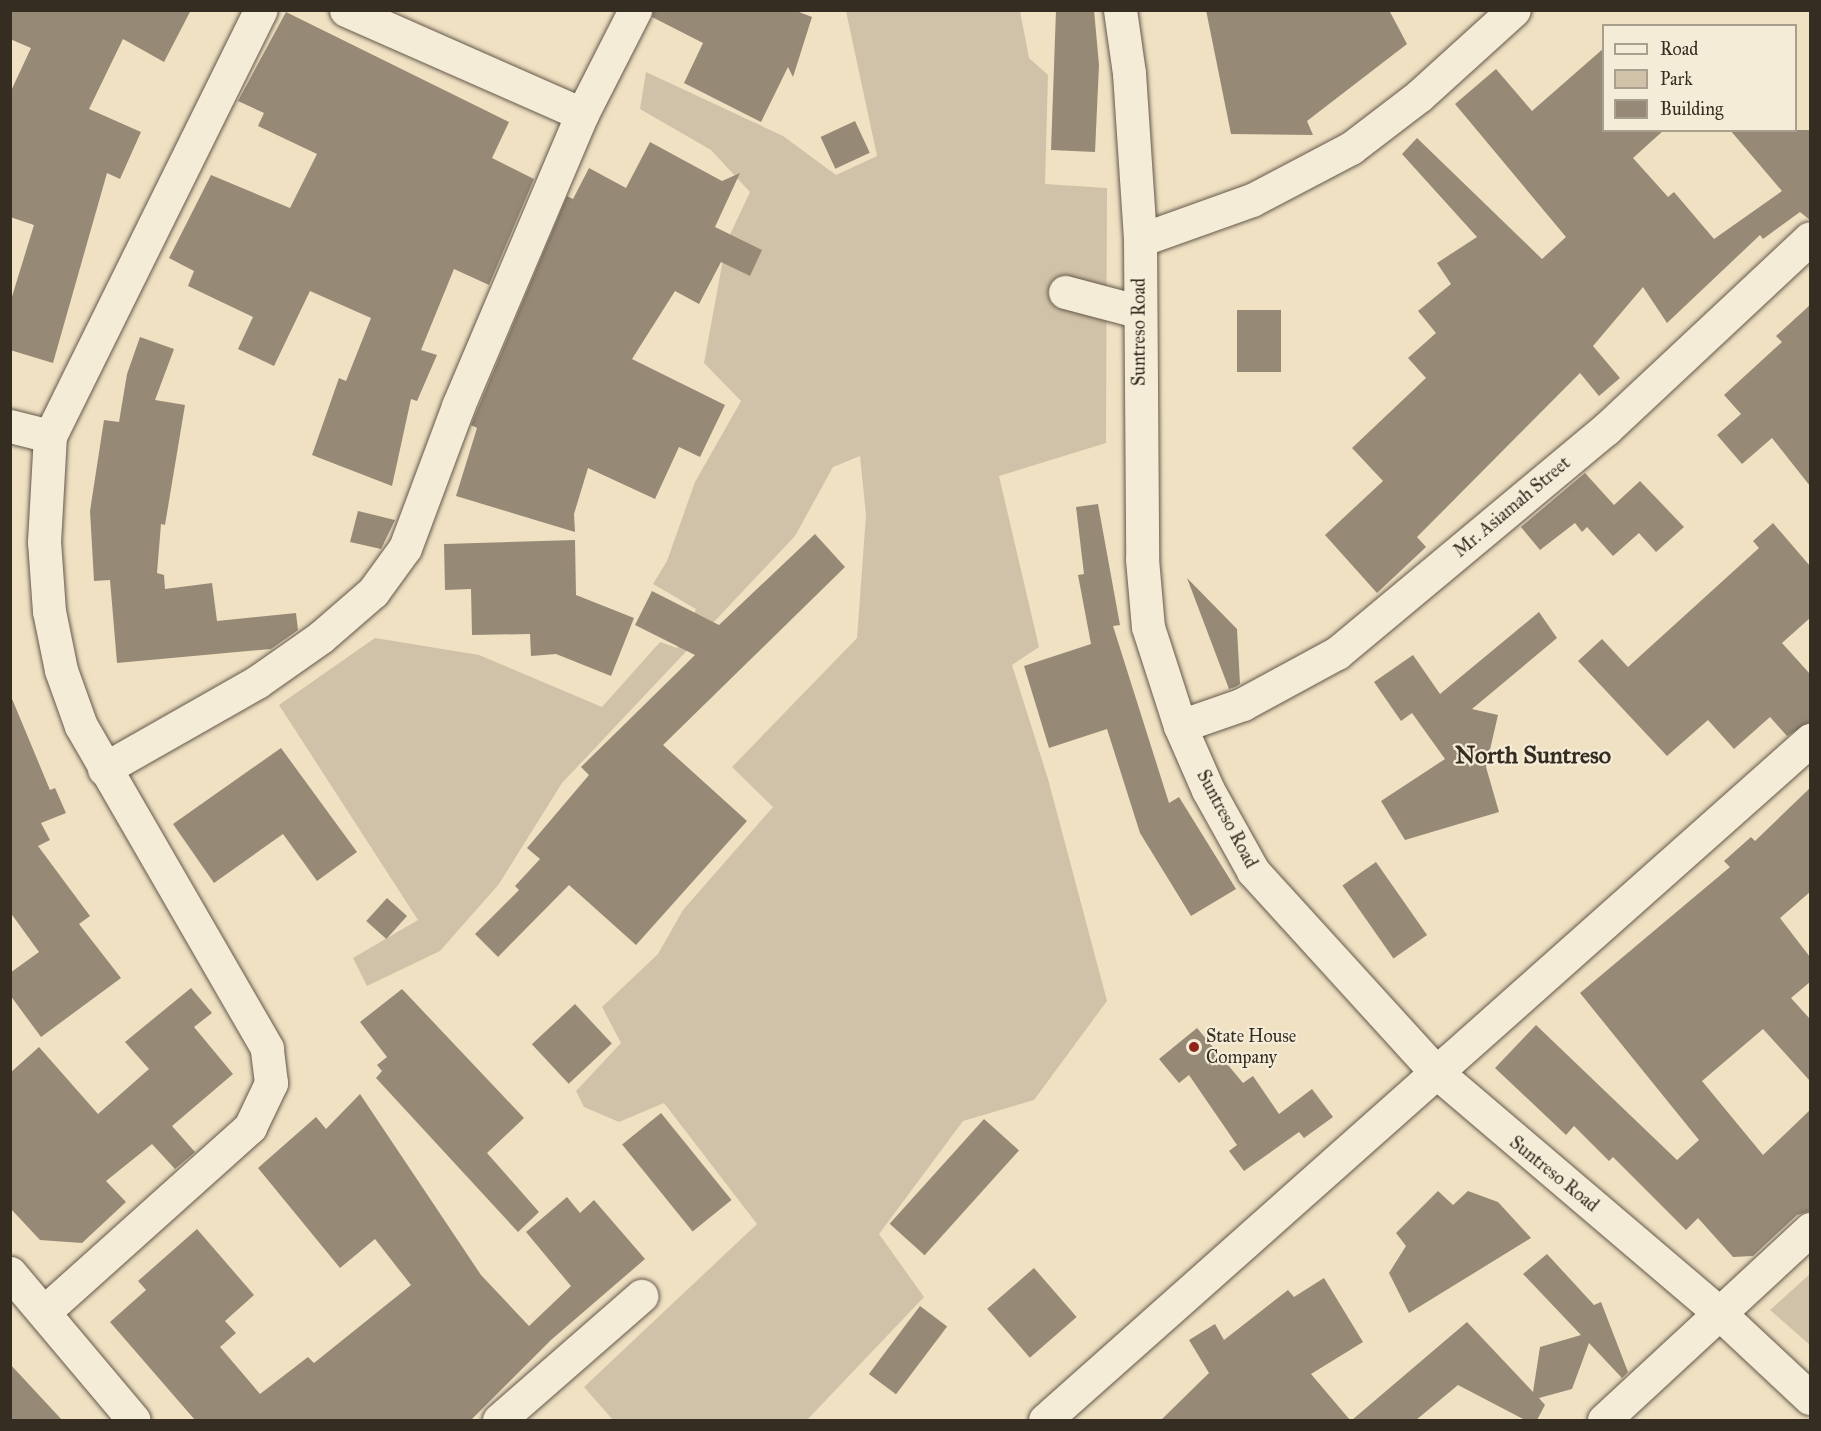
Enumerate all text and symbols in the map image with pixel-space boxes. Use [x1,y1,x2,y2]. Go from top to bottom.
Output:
legend [1602,24,1797,132]
text: Road [1660,38,1698,60]
text: Park [1660,68,1693,90]
text: Building [1660,98,1723,120]
street label: Suntreso Road [1128,278,1150,386]
street label: Mr. Asiamah Street [1449,452,1575,562]
district label: North Suntreso [1455,742,1611,770]
street label: Suntreso Road [1192,766,1262,872]
place label: State House Company [1206,1026,1296,1068]
marker: State House Company [1187,1040,1201,1054]
street label: Suntreso Road [1505,1132,1603,1216]

